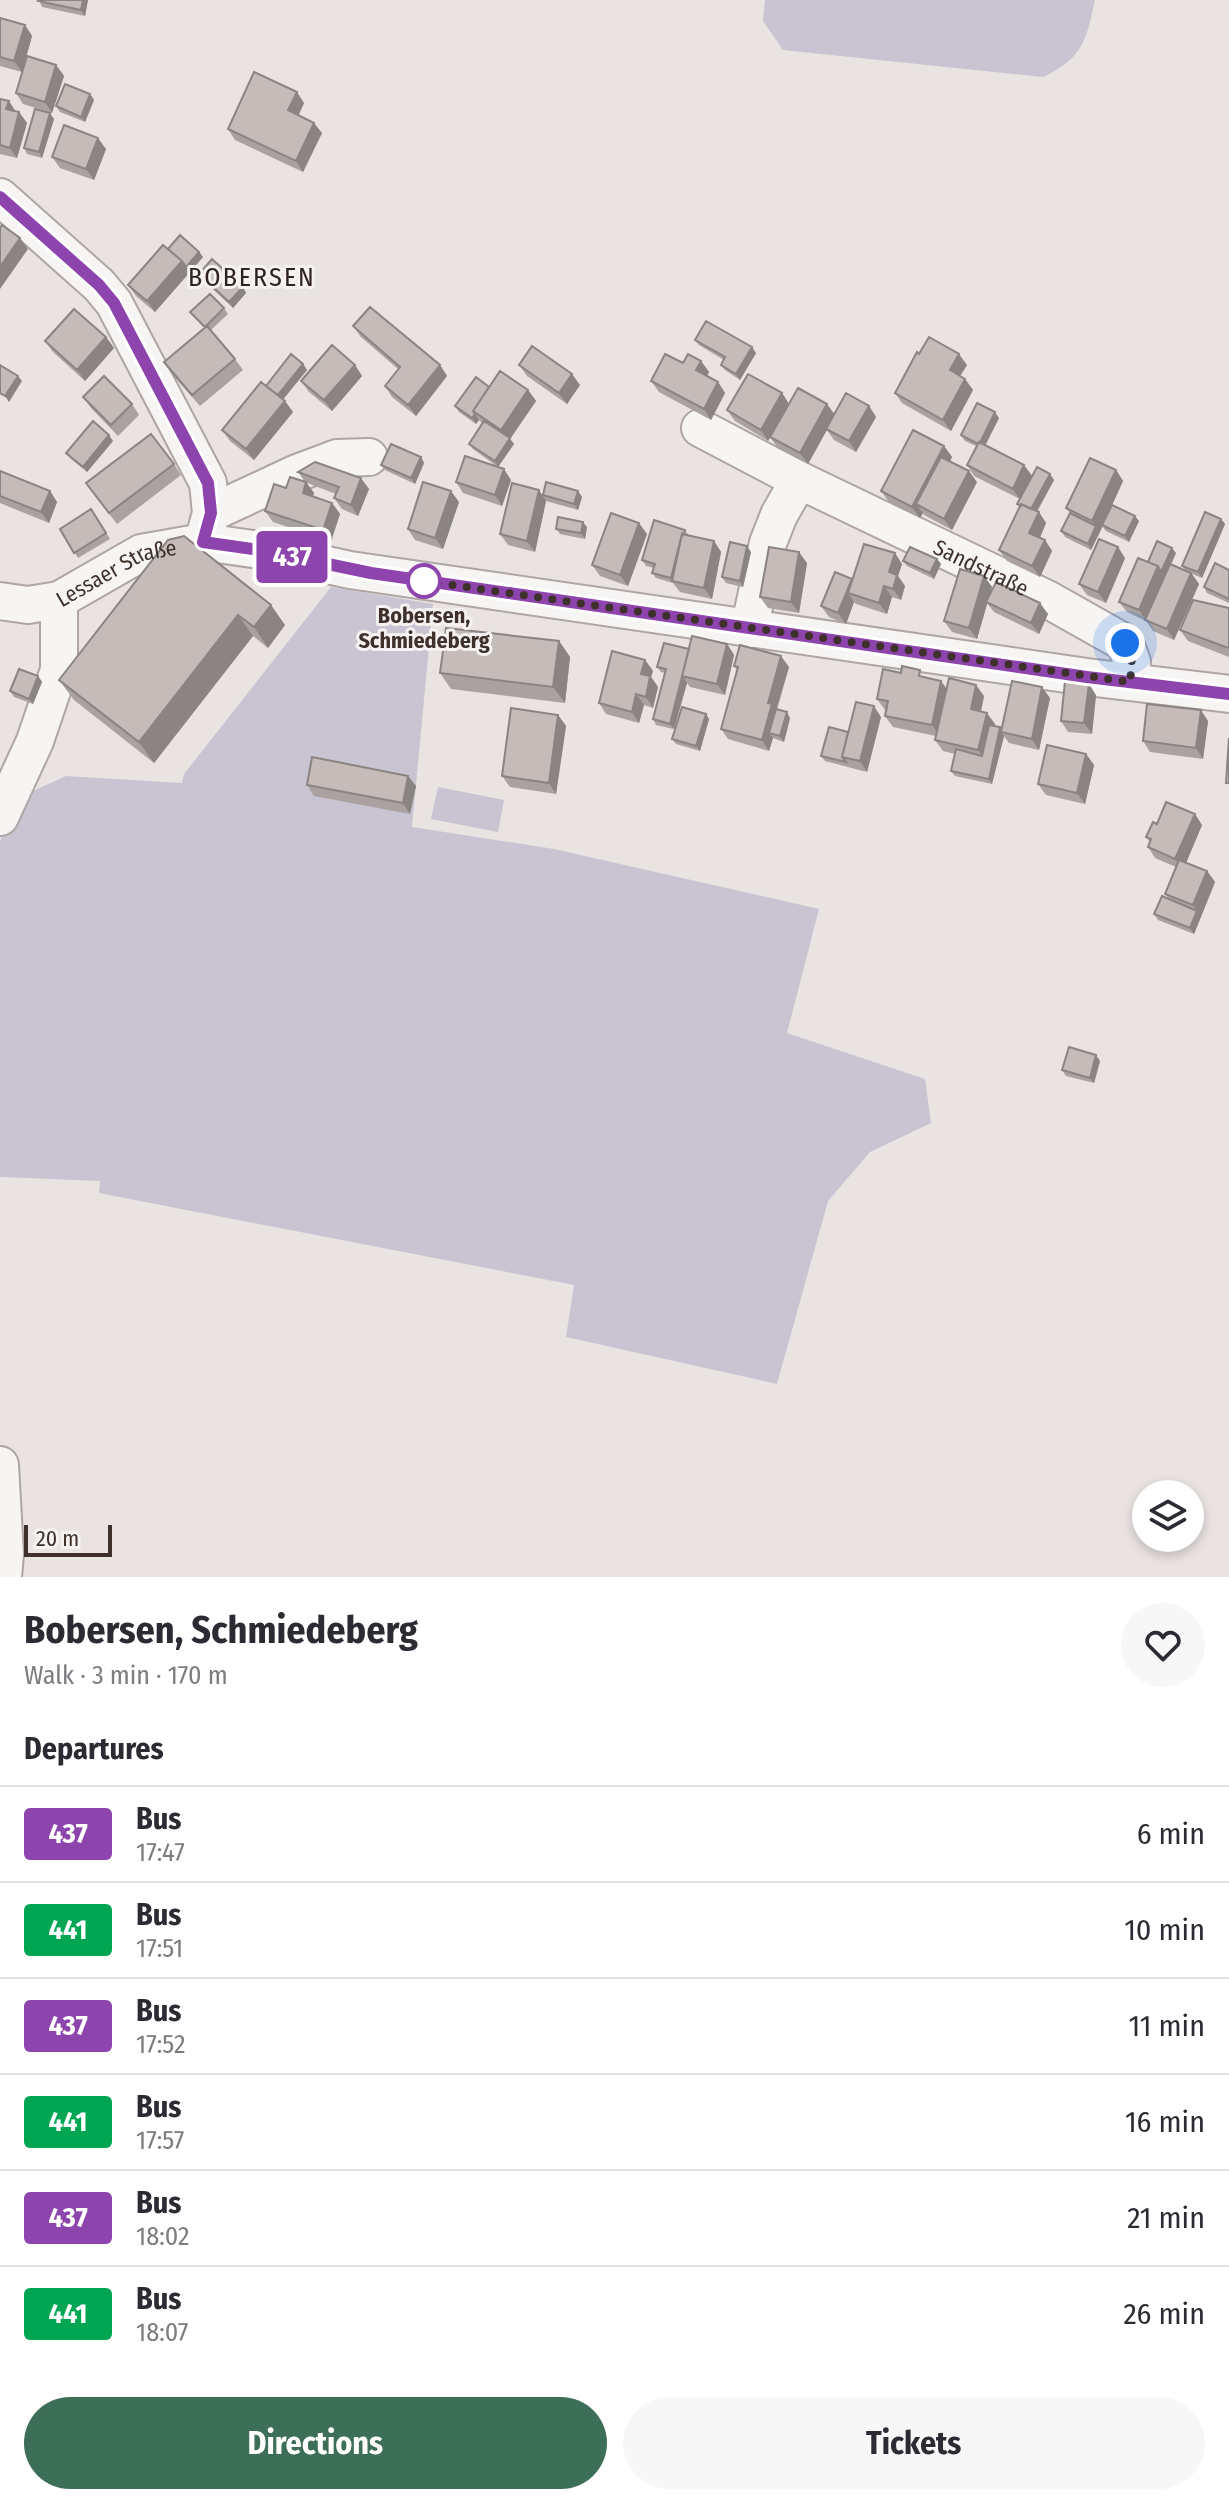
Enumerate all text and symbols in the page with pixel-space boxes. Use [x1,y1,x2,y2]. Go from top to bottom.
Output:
district label: BOBERSEN [188,262,316,293]
line badge: 437 [246,531,338,583]
street label: Lessaer Straße [51,534,179,613]
street label: Sandstraße [929,534,1033,602]
text: 437 [272,540,312,573]
marker: Bobersen, Schmiedeberg [407,564,441,598]
place label: Bobersen, Schmiedeberg [358,602,490,654]
your location [1105,623,1145,663]
map controls [1132,1480,1204,1552]
button: layers [1132,1480,1204,1552]
scale bar [24,1521,112,1557]
text: 20 m [36,1525,79,1552]
button: heart [1121,1603,1205,1687]
text: Bobersen, Schmiedeberg [24,1607,418,1653]
text: Walk · 3 min · 170 m [24,1660,228,1691]
text: Departures [24,1731,164,1767]
text: Bus [136,1801,181,1837]
text: 6 min [1137,1816,1205,1852]
text: 437 [48,1817,88,1850]
text: 17:47 [136,1837,185,1868]
text: Bus [136,1897,181,1933]
text: 10 min [1124,1912,1205,1948]
text: 441 [49,1913,87,1946]
text: 17:51 [136,1933,183,1964]
text: Bus [136,1993,181,2029]
text: 11 min [1129,2008,1205,2044]
text: 437 [48,2009,88,2042]
text: 17:52 [136,2029,185,2060]
text: Bus [136,2089,181,2125]
text: 16 min [1125,2104,1205,2140]
text: 441 [49,2105,87,2138]
text: 17:57 [136,2125,184,2156]
text: Bus [136,2185,181,2221]
text: 21 min [1127,2200,1205,2236]
text: 437 [48,2201,88,2234]
text: 18:02 [136,2221,189,2252]
text: Bus [136,2281,181,2317]
text: 26 min [1123,2296,1205,2332]
text: 441 [49,2297,87,2330]
text: 18:07 [136,2317,188,2348]
button: Directions [24,2397,607,2489]
button: Tickets [623,2397,1205,2489]

